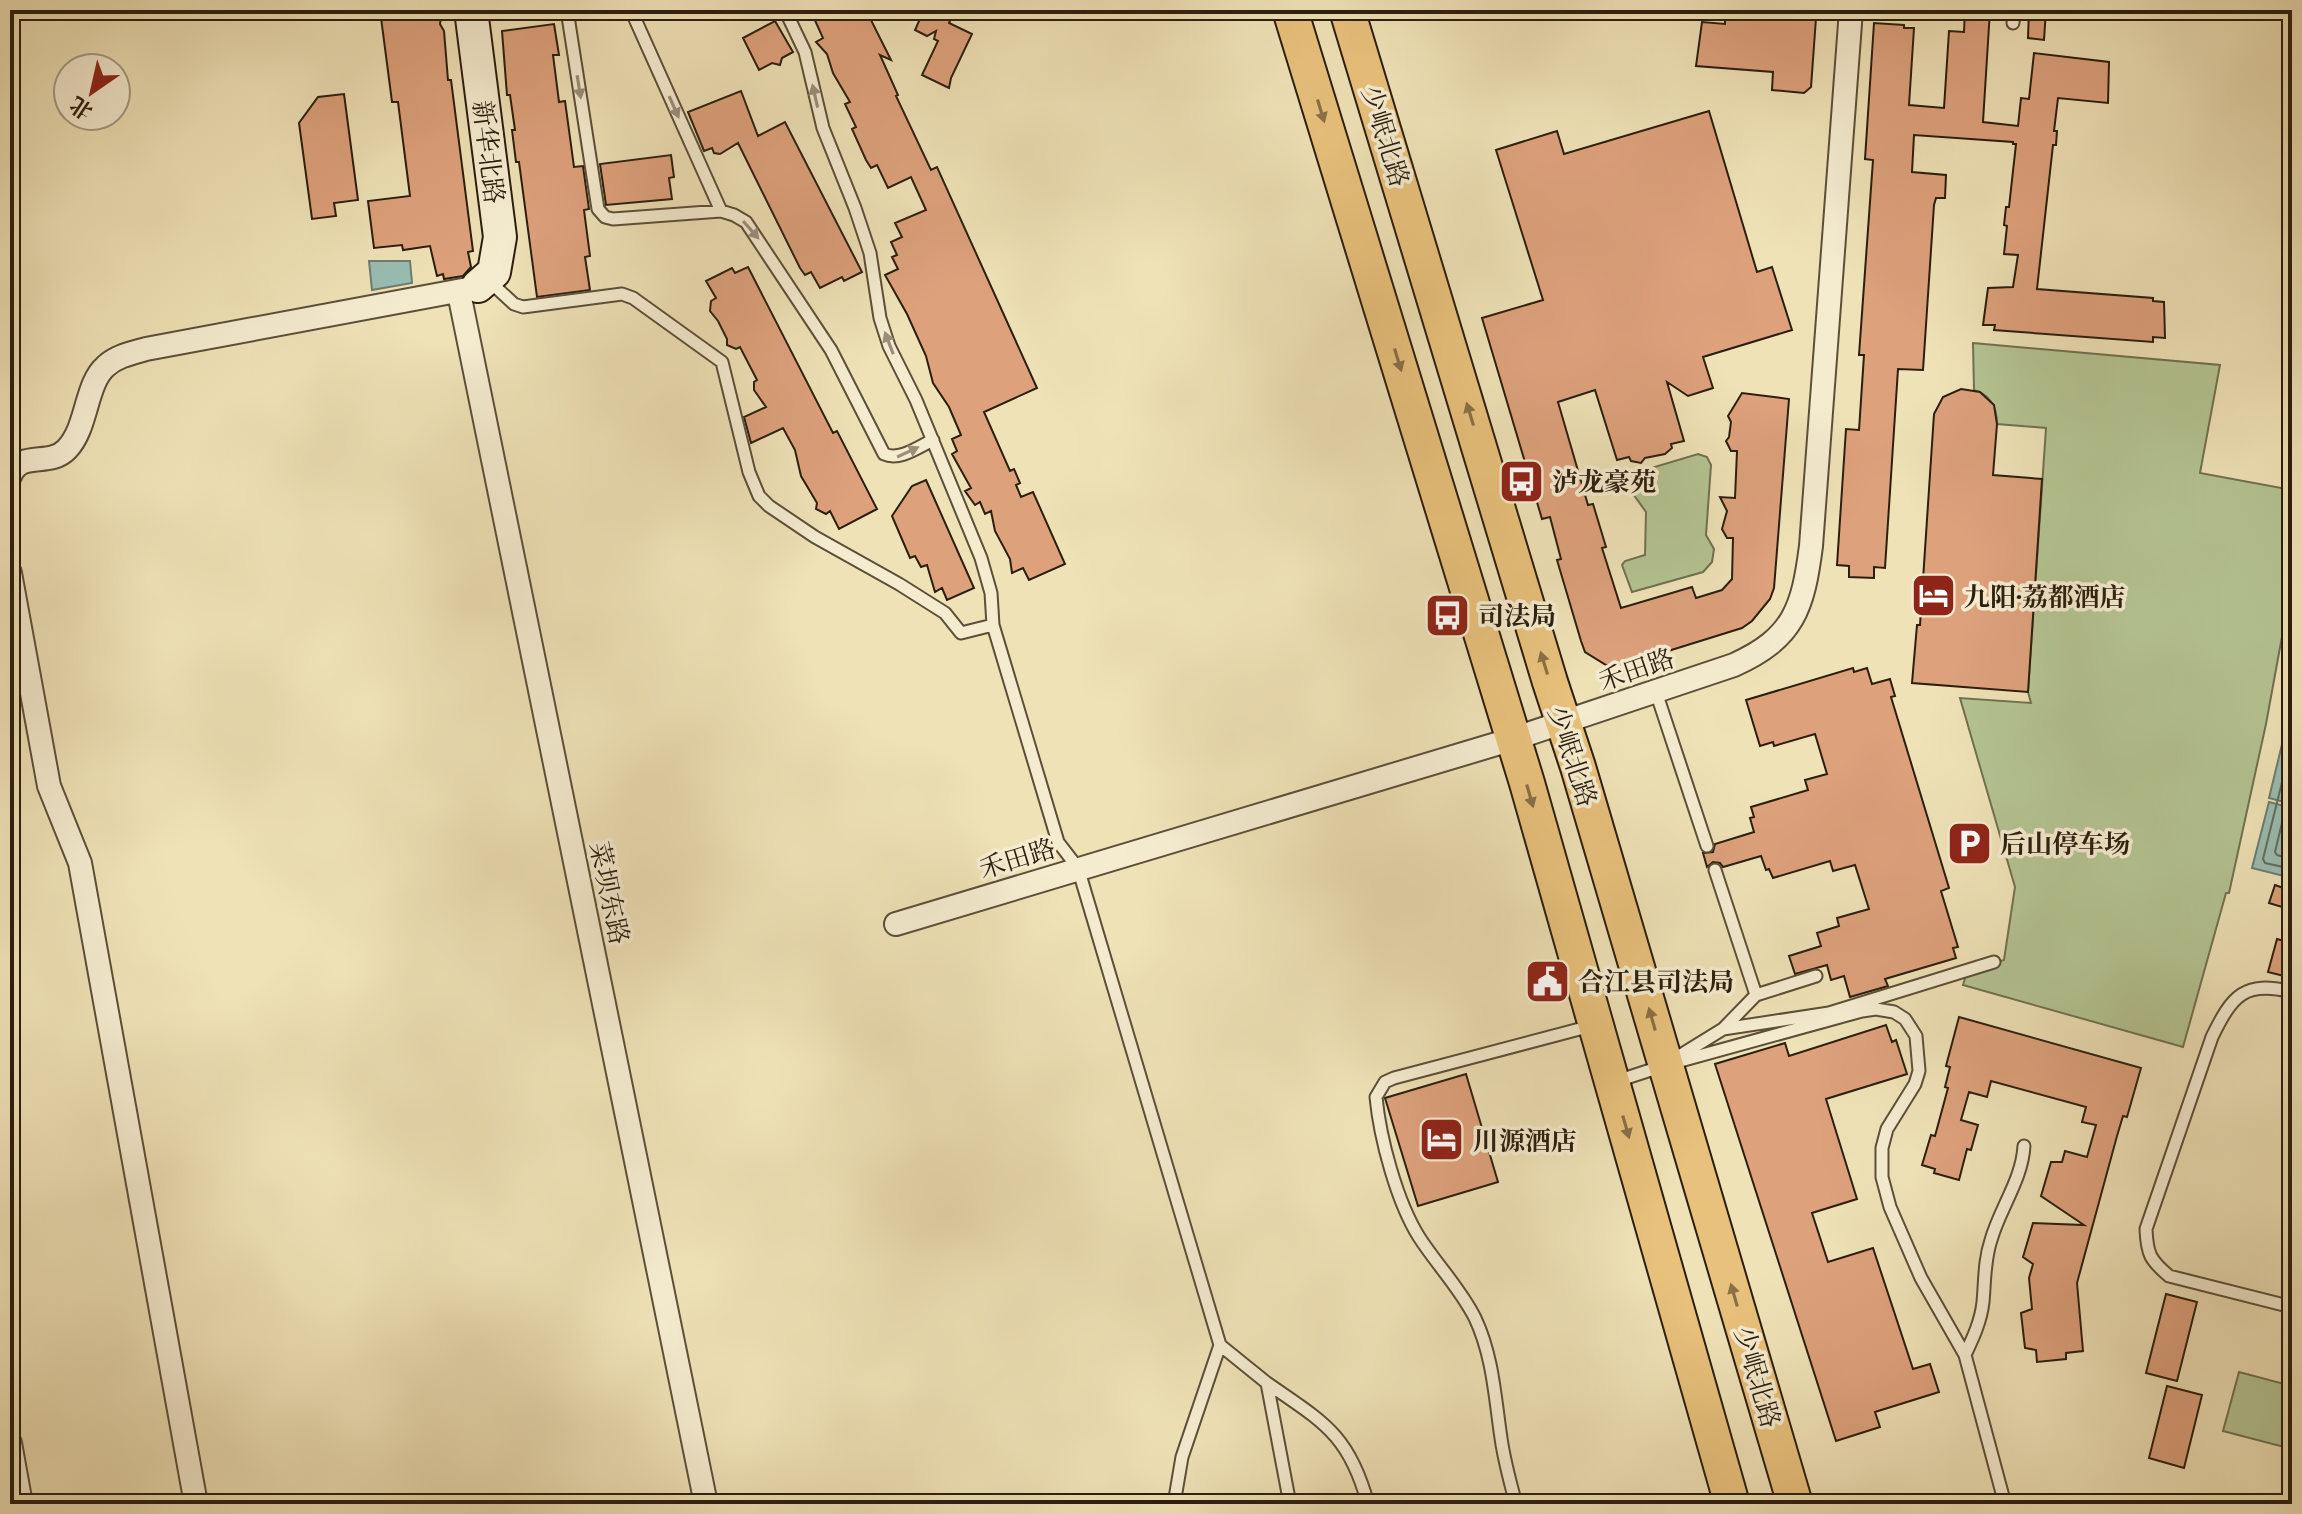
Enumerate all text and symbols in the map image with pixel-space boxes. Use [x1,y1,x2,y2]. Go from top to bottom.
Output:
north arrow [52,52,132,132]
one-way arrow [573,75,586,100]
street label: 少岷北路 [1352,81,1420,191]
one-way arrow [808,83,821,108]
text: 北 [63,89,99,128]
one-way arrow [667,95,681,119]
street label: 新华北路 [463,98,515,206]
one-way arrow [1315,100,1328,124]
one-way arrow [742,219,759,239]
one-way arrow [882,331,895,355]
one-way arrow [1392,348,1405,372]
one-way arrow [1463,401,1476,425]
one-way arrow [896,445,920,458]
bus stop icon: 泸龙豪苑 [1497,457,1545,505]
place label: 泸龙豪苑 [1552,462,1656,501]
hotel icon: 九阳·荔都酒店 [1909,572,1957,620]
place label: 九阳·荔都酒店 [1964,577,2126,616]
bus stop icon: 司法局 [1423,591,1471,639]
place label: 司法局 [1478,596,1556,635]
street label: 禾田路 [1593,638,1679,700]
one-way arrow [1537,650,1550,674]
street label: 少岷北路 [1538,701,1608,811]
one-way arrow [1525,784,1537,809]
parking icon: 后山停车场 [1945,819,1993,867]
place label: 后山停车场 [2000,824,2130,863]
street label: 禾田路 [974,828,1060,888]
street label: 菜坝东路 [580,838,640,948]
public building icon: 合江县司法局 [1523,957,1571,1005]
place label: 合江县司法局 [1578,962,1734,1001]
one-way arrow [1645,1006,1658,1030]
one-way arrow [1620,1114,1632,1139]
hotel icon: 川源酒店 [1418,1116,1466,1164]
place label: 川源酒店 [1473,1121,1577,1160]
one-way arrow [1727,1282,1740,1306]
street label: 少岷北路 [1725,1322,1791,1432]

